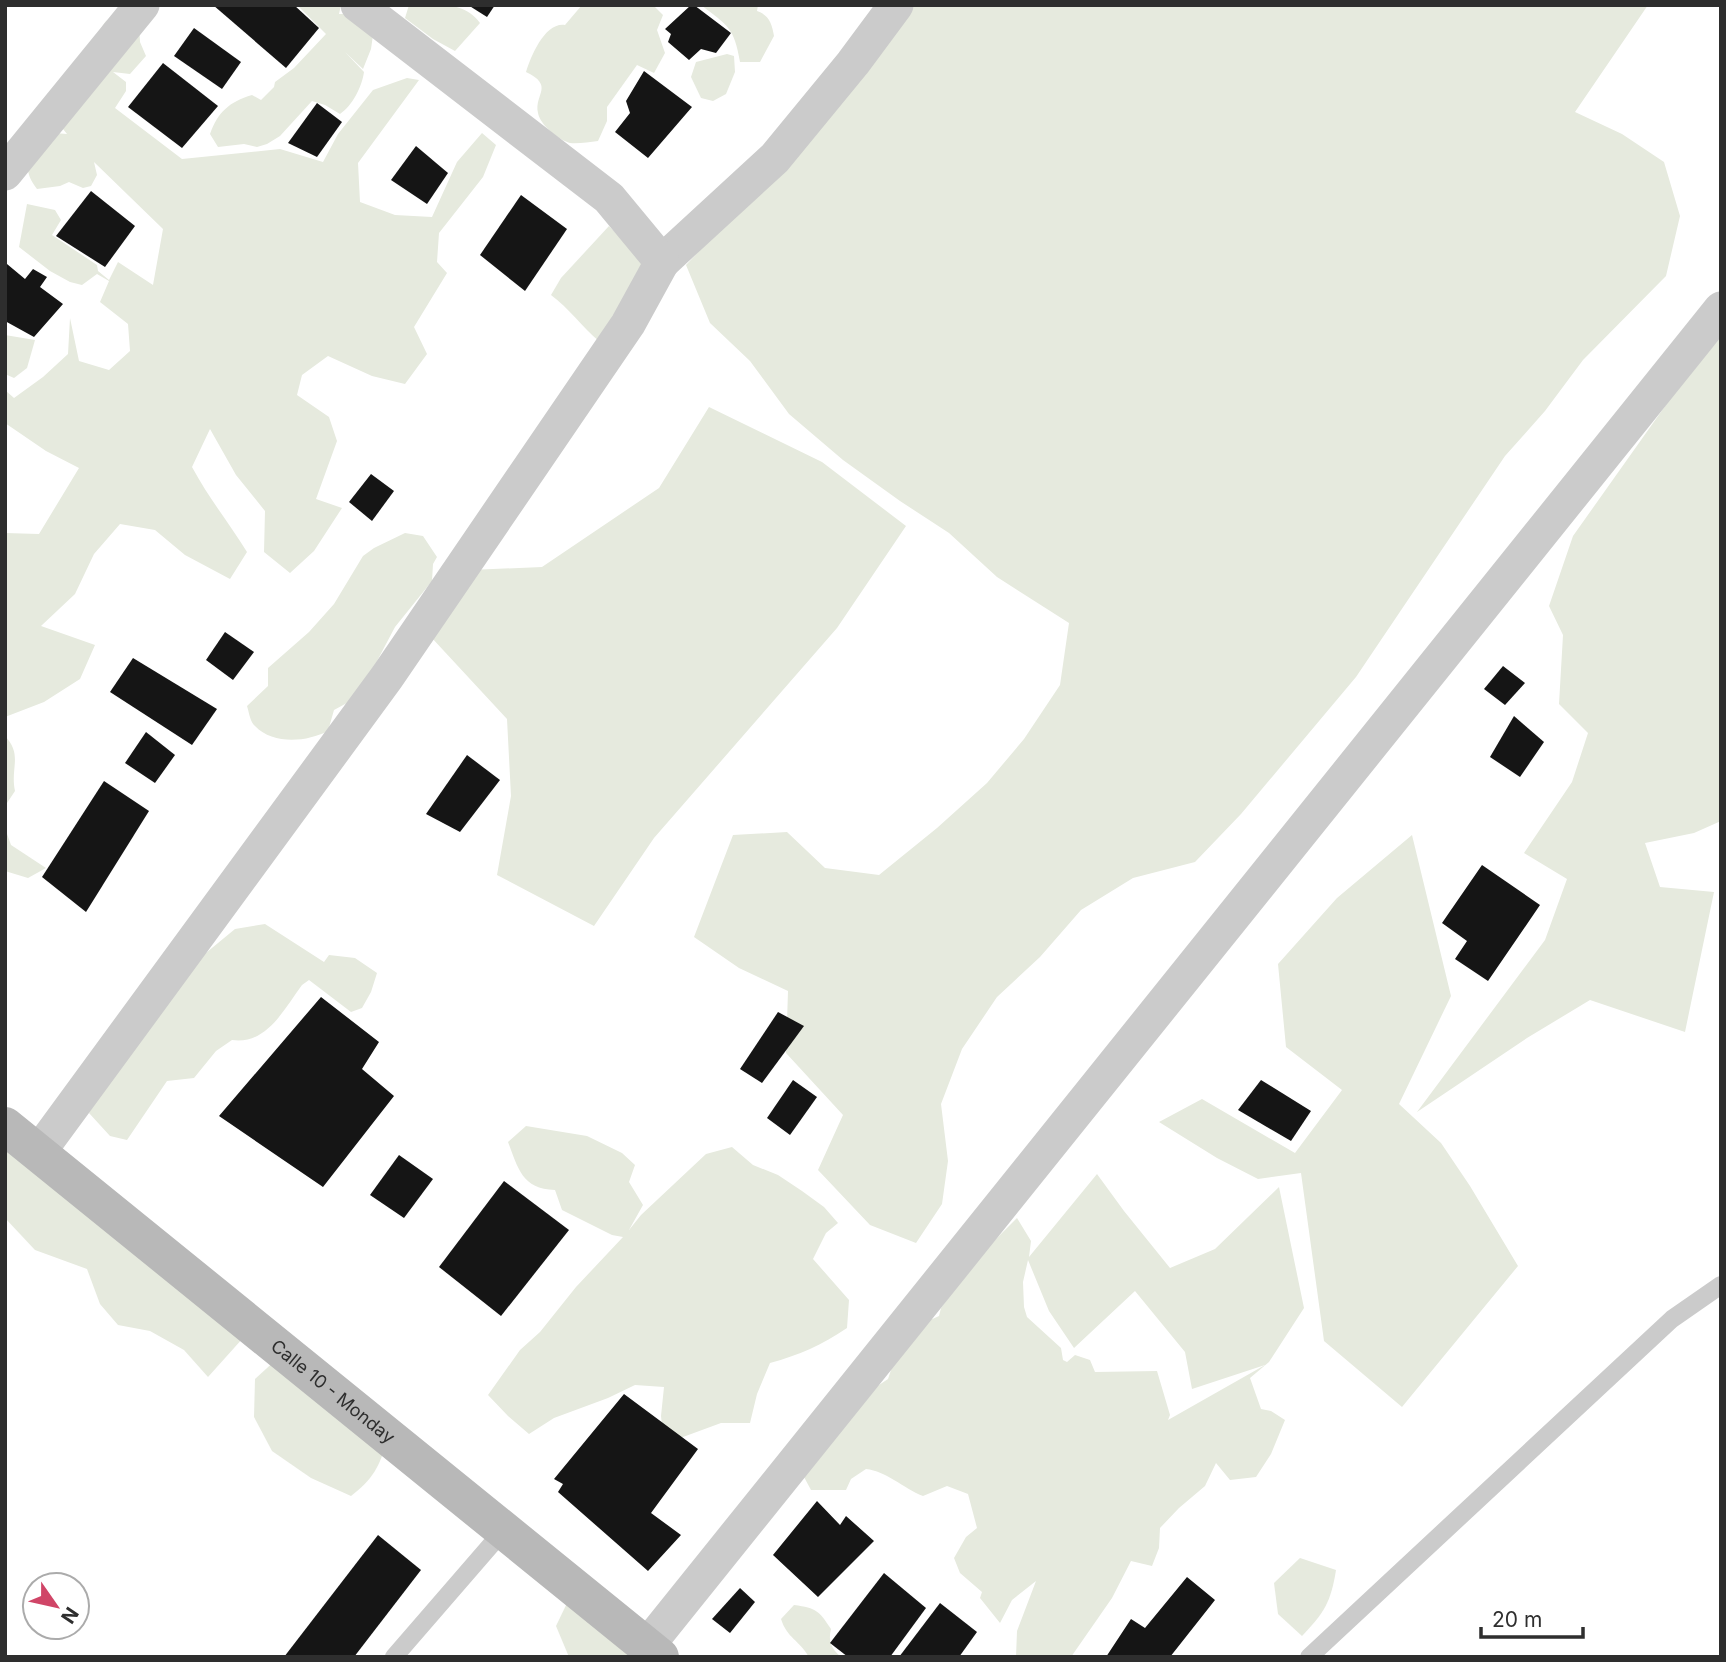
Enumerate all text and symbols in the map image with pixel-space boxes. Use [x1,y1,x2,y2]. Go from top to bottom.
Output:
street label: Calle 10 - Monday [267,1335,399,1448]
north arrow [21,1571,91,1641]
scale bar [1481,1596,1582,1640]
text: N [56,1603,83,1628]
text: 20 m [1492,1607,1542,1632]

